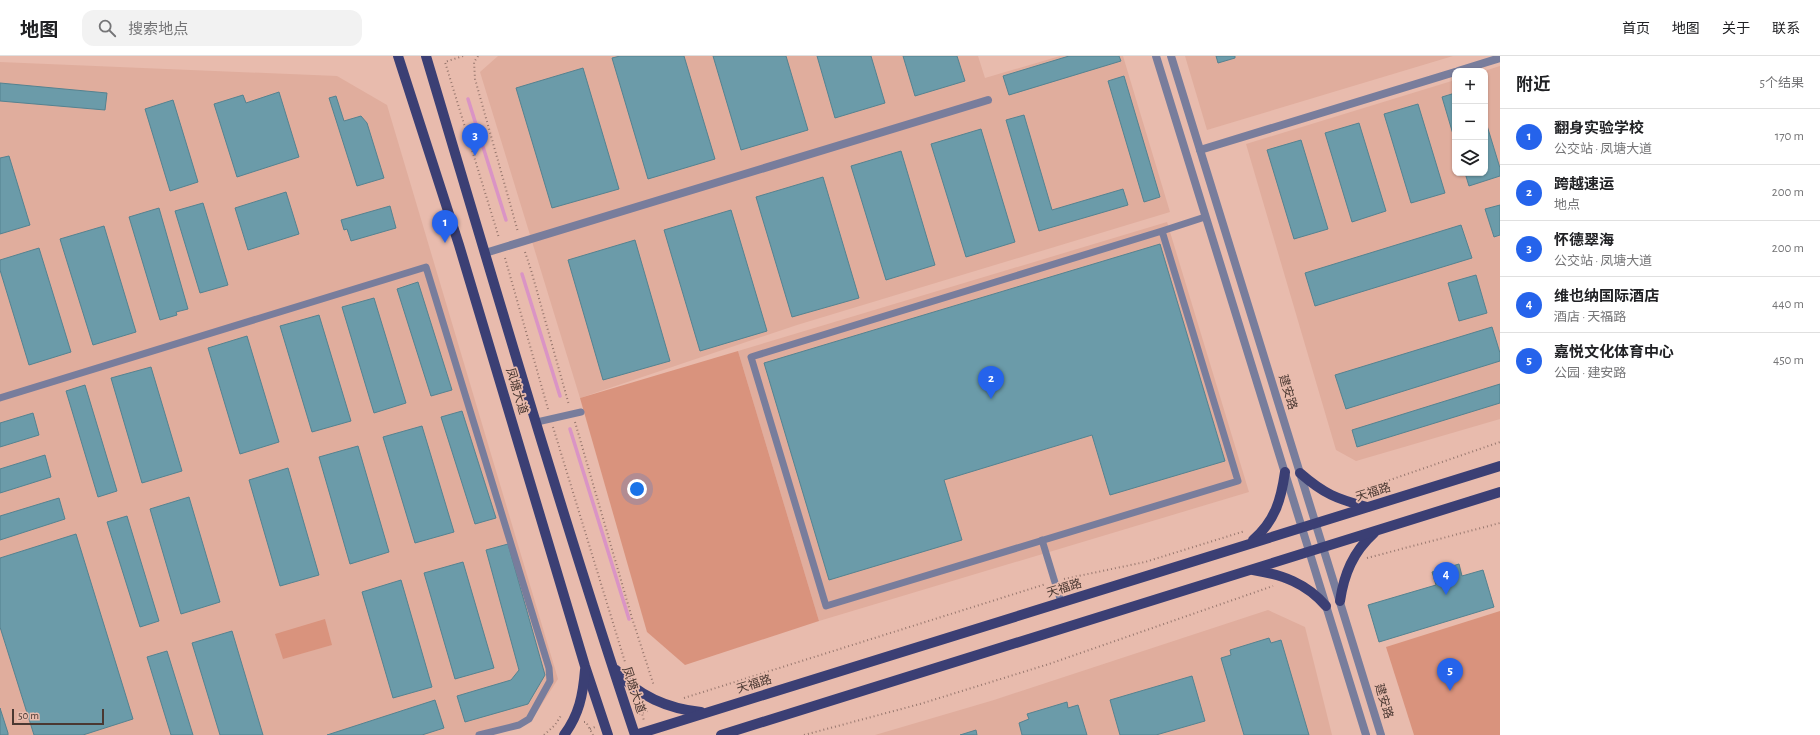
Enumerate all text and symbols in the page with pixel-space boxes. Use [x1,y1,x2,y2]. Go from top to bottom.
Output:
search box [82,10,362,46]
icon: search [96,17,118,39]
text: 地图 [20,21,58,40]
text: 搜索地点 [128,22,188,37]
text: 首页 [1622,22,1650,36]
text: 地图 [1672,22,1700,36]
text: 关于 [1722,22,1750,36]
text: 联系 [1772,22,1800,36]
map controls [1452,68,1488,176]
button: + [1452,68,1488,104]
text: 附近 [1516,76,1550,93]
text: 5个结果 [1760,77,1804,90]
button: − [1452,104,1488,140]
text: 翻身实验学校 [1554,121,1644,136]
pin: 3 [462,123,488,156]
text: 1 [1527,130,1531,143]
text: 170 m [1775,130,1804,143]
button: layers [1452,140,1488,176]
text: 公交站 · 凤塘大道 [1554,143,1652,156]
text: 跨越速运 [1554,177,1614,192]
text: 2 [1526,186,1532,199]
text: 200 m [1772,186,1804,199]
text: 地点 [1554,199,1580,212]
pin: 1 [432,210,458,243]
text: 怀德翠海 [1554,233,1614,248]
text: 3 [1526,242,1532,255]
text: 200 m [1772,242,1804,255]
text: 公交站 · 凤塘大道 [1554,255,1652,268]
text: 维也纳国际酒店 [1554,289,1659,304]
text: 4 [1526,298,1532,311]
text: 440 m [1772,298,1804,311]
text: 酒店 · 天福路 [1554,311,1626,324]
text: 嘉悦文化体育中心 [1554,345,1674,360]
text: 5 [1526,354,1532,367]
text: 450 m [1773,354,1804,367]
street label: 凤塘大道 [504,366,531,416]
pin: 2 [978,366,1004,399]
text: 公园 · 建安路 [1554,367,1626,380]
street label: 建安路 [1277,373,1300,411]
your location [627,479,647,499]
street label: 天福路 [1354,480,1392,503]
pin: 4 [1433,562,1459,595]
street label: 天福路 [1045,576,1083,599]
pin: 5 [1437,658,1463,691]
street label: 凤塘大道 [621,665,648,715]
street label: 天福路 [735,672,773,695]
street label: 建安路 [1373,682,1396,720]
scale bar [12,707,104,726]
text: 50 m [18,710,39,721]

